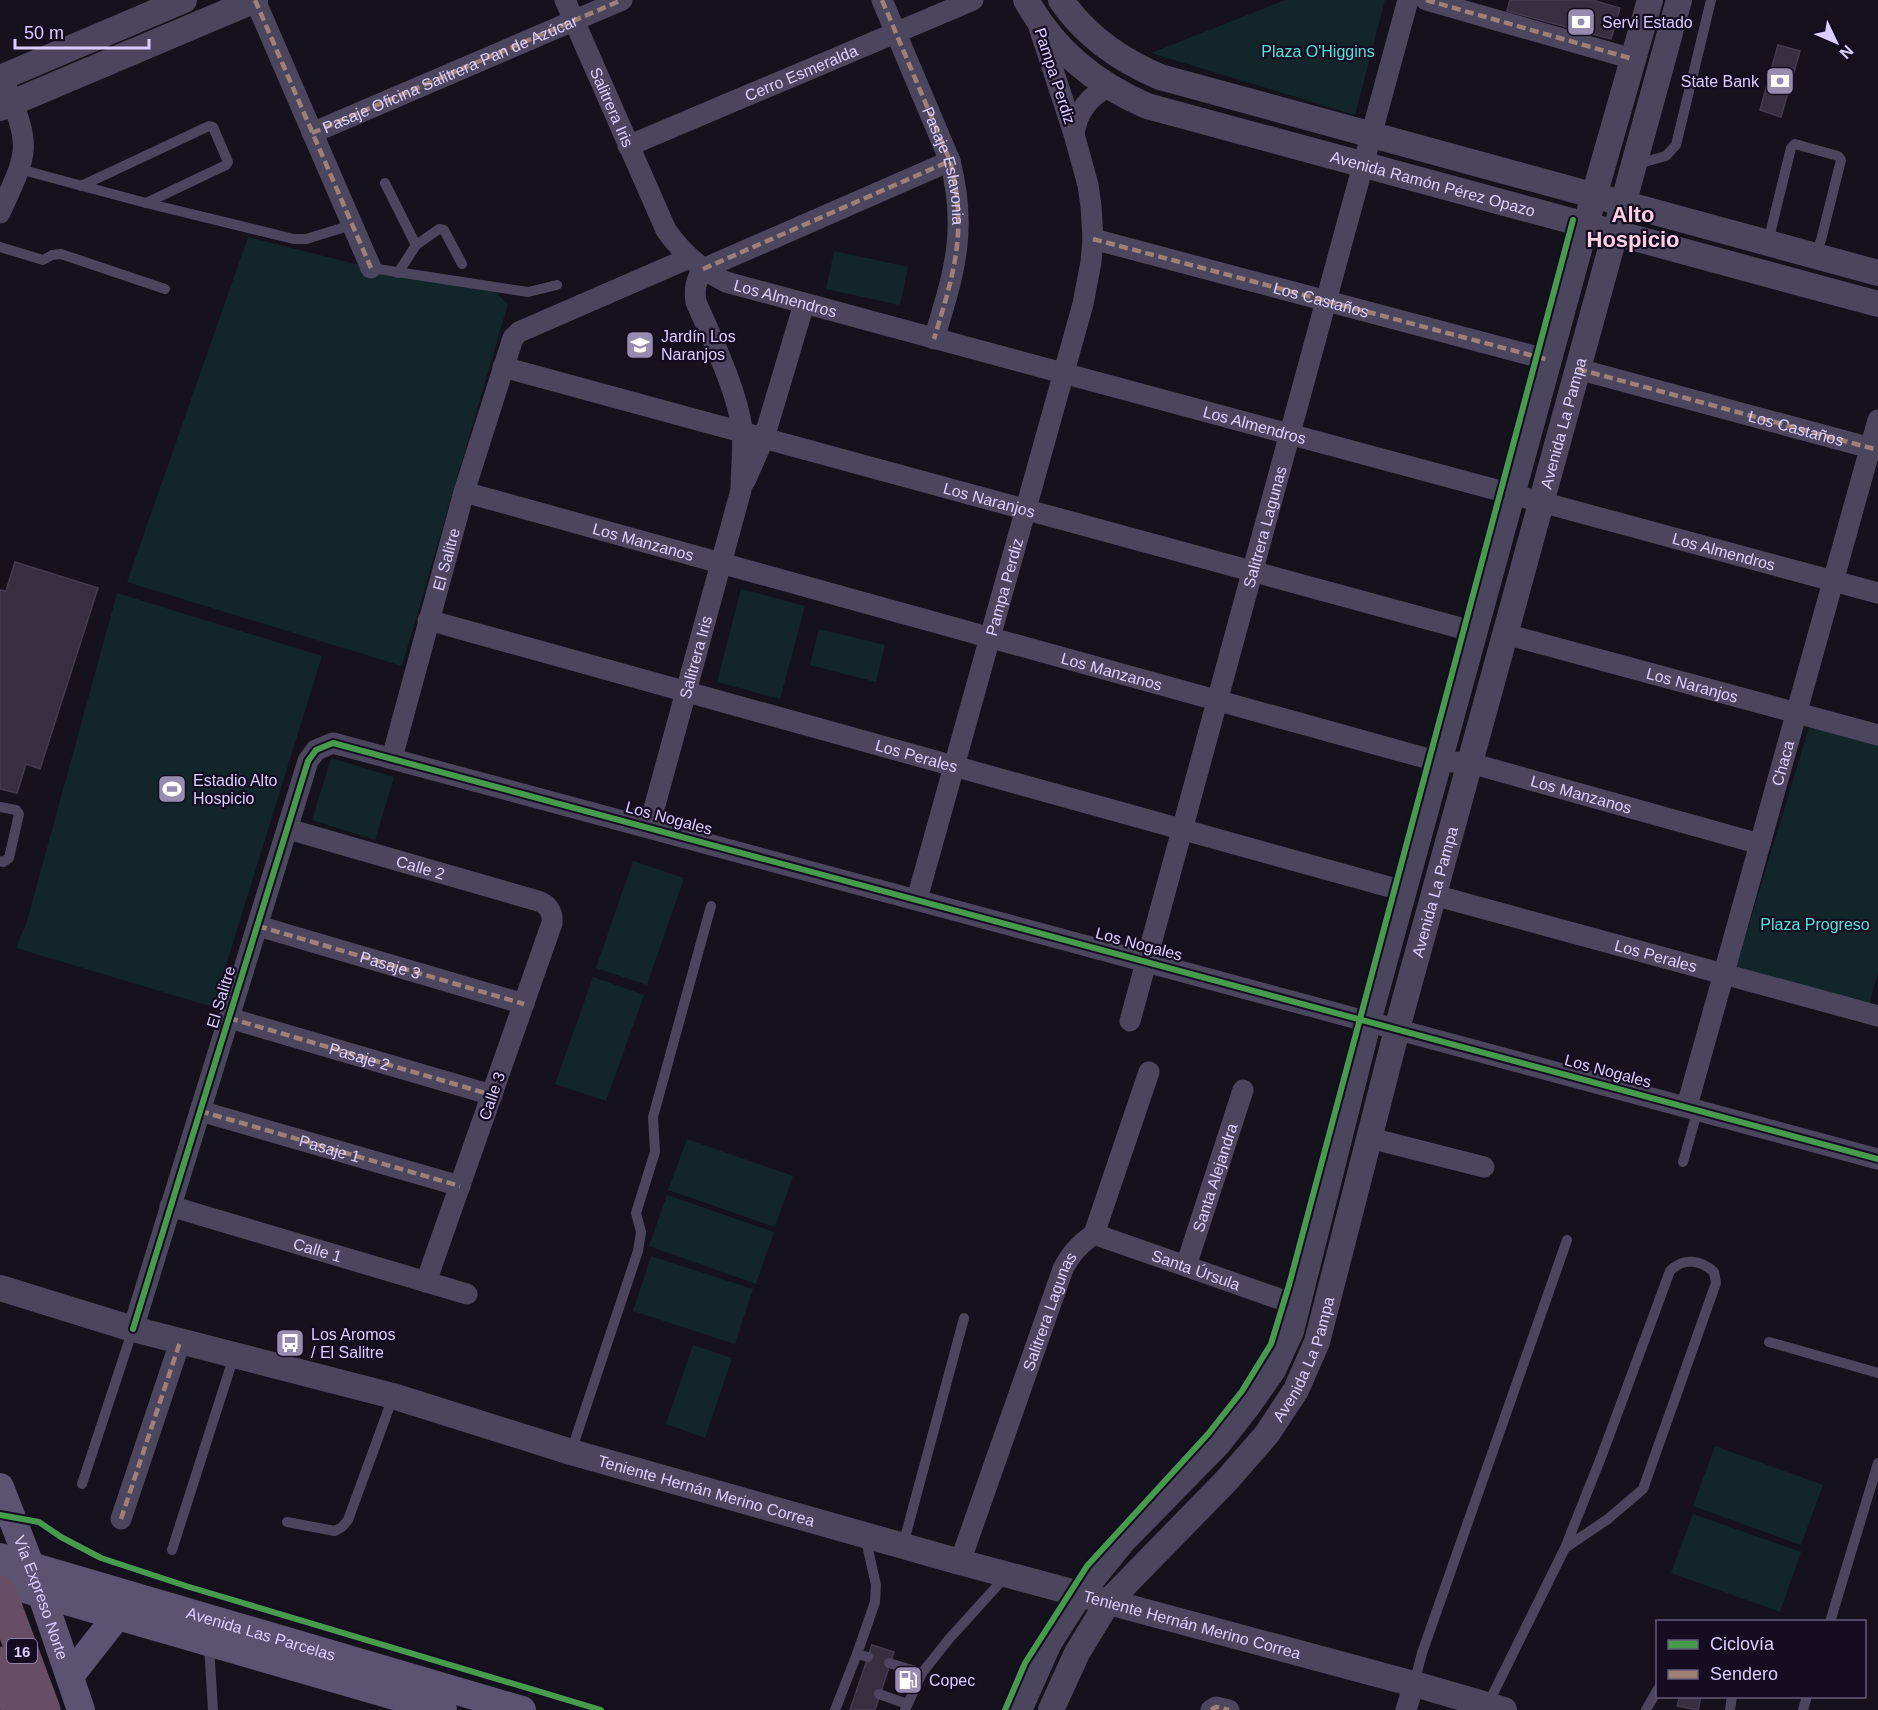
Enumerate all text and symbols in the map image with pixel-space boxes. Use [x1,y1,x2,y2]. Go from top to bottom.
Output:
bank icon: Servi Estado [1565,6,1597,38]
street label: Pasaje Oficina Salitrera Pan de Azúcar [320,11,581,136]
scale bar [15,12,148,50]
north arrow [1806,12,1866,72]
place label: Servi Estado [1602,14,1693,31]
text: 50 m [24,23,64,43]
street label: Pampa Perdiz [1031,26,1079,126]
street label: Cerro Esmeralda [742,41,860,104]
text: N [1836,42,1857,62]
park label: Plaza O'Higgins [1261,43,1375,60]
street label: Salitrera Iris [587,65,637,150]
bank icon: State Bank [1764,65,1796,97]
place label: State Bank [1681,73,1760,90]
street label: Pasaje Eslavonia [920,104,967,225]
street label: Avenida Ramón Pérez Opazo [1328,148,1537,219]
district label: Alto Hospicio [1587,202,1679,252]
street label: Los Almendros [732,276,839,320]
street label: Los Castaños [1272,279,1371,320]
place label: Jardín Los Naranjos [661,328,736,363]
school or university icon: Jardín Los Naranjos [624,329,656,361]
street label: Avenida La Pampa [1537,356,1589,491]
street label: Los Almendros [1201,403,1308,447]
street label: Los Castaños [1747,407,1846,449]
street label: Salitrera Lagunas [1240,464,1289,590]
street label: Los Naranjos [942,479,1037,520]
street label: Los Manzanos [591,520,696,564]
street label: El Salitre [429,526,462,592]
street label: Los Almendros [1670,529,1777,573]
street label: Pampa Perdiz [982,536,1026,638]
street label: Salitrera Iris [676,614,715,701]
street label: Los Manzanos [1059,649,1164,693]
street label: Los Naranjos [1645,664,1740,705]
street label: Los Perales [874,736,960,775]
street label: Chaca [1768,738,1797,788]
place label: Estadio Alto Hospicio [193,772,278,807]
street label: Los Manzanos [1529,772,1634,816]
sports icon: Estadio Alto Hospicio [156,773,188,805]
street label: Los Nogales [624,798,714,838]
street label: Avenida La Pampa [1408,824,1461,959]
street label: Calle 2 [394,852,447,882]
park label: Plaza Progreso [1760,916,1870,933]
street label: Los Nogales [1094,924,1184,964]
street label: Los Perales [1613,936,1699,975]
street label: Pasaje 3 [358,948,423,982]
street label: El Salitre [204,964,239,1030]
street label: Pasaje 2 [327,1039,392,1073]
street label: Los Nogales [1563,1051,1653,1091]
street label: Calle 3 [476,1070,508,1122]
street label: Santa Alejandra [1189,1121,1240,1234]
street label: Pasaje 1 [297,1132,362,1165]
street label: Calle 1 [291,1235,344,1265]
street label: Santa Úrsula [1149,1246,1243,1293]
street label: Salitrera Lagunas [1019,1249,1079,1373]
street label: Avenida La Pampa [1269,1295,1337,1425]
place label: Los Aromos / El Salitre [311,1326,395,1361]
bus stop icon: Los Aromos / El Salitre [274,1327,306,1359]
street label: Teniente Hernán Merino Correa [596,1452,817,1529]
street label: Vía Expreso Norte [11,1533,72,1662]
street label: Teniente Hernán Merino Correa [1082,1587,1303,1662]
street label: Avenida Las Parcelas [184,1604,338,1663]
legend [1656,1620,1866,1698]
text: Ciclovía [1710,1634,1775,1654]
road number: 16 [7,1639,37,1663]
fuel station icon: Copec [892,1664,924,1696]
text: Sendero [1710,1664,1778,1684]
place label: Copec [929,1672,975,1689]

